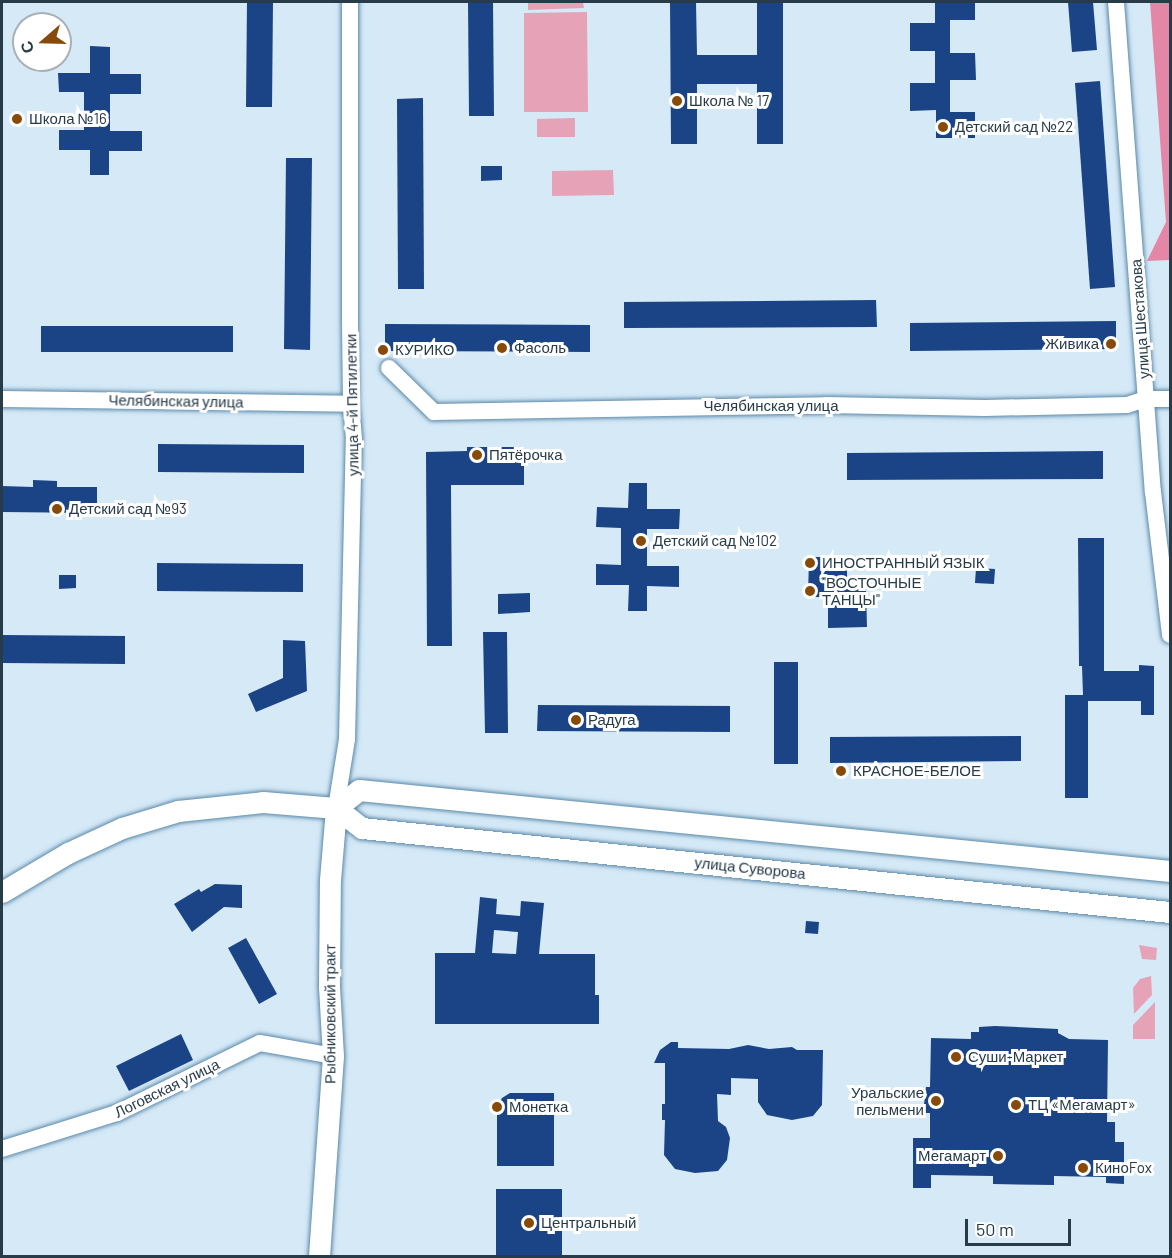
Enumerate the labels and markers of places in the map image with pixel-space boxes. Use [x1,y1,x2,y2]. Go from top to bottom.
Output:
place label: Школа № 17 [689,92,769,110]
marker: Школа № 17 [670,94,684,108]
place label: Школа №16 [29,110,107,128]
marker: Школа №16 [10,112,24,126]
place label: Детский сад №22 [955,118,1073,136]
marker: Детский сад №22 [936,120,950,134]
place label: Живика [1045,335,1099,353]
marker: Живика [1104,337,1118,351]
place label: Фасоль [514,339,566,357]
place label: КУРИКО [395,341,454,359]
marker: Фасоль [495,341,509,355]
marker: КУРИКО [376,343,390,357]
place label: Пятёрочка [489,446,563,464]
marker: Пятёрочка [470,448,484,462]
place label: Детский сад №93 [69,500,187,518]
marker: Детский сад №93 [50,502,64,516]
place label: Детский сад №102 [653,532,777,550]
marker: Детский сад №102 [634,534,648,548]
place label: ИНОСТРАННЫЙ ЯЗЫК [822,554,984,572]
marker: ИНОСТРАННЫЙ ЯЗЫК [803,556,817,570]
place label: "ВОСТОЧНЫЕ ТАНЦЫ" [822,573,921,608]
marker: "ВОСТОЧНЫЕ ТАНЦЫ" [803,584,817,598]
place label: Радуга [588,711,636,729]
marker: Радуга [569,713,583,727]
place label: КРАСНОЕ-БЕЛОЕ [853,762,981,780]
marker: КРАСНОЕ-БЕЛОЕ [834,764,848,778]
place label: Суши-Маркет [968,1048,1063,1066]
marker: Суши-Маркет [949,1050,963,1064]
place label: Уральские пельмени [851,1083,924,1118]
marker: Уральские пельмени [929,1094,943,1108]
place label: ТЦ «Мегамарт» [1028,1096,1135,1114]
place label: Монетка [509,1098,568,1116]
marker: ТЦ «Мегамарт» [1009,1098,1023,1112]
marker: Монетка [490,1100,504,1114]
place label: Мегамарт [918,1147,986,1165]
marker: Мегамарт [991,1149,1005,1163]
place label: КиноFox [1095,1159,1152,1177]
marker: КиноFox [1076,1161,1090,1175]
place label: Центральный [541,1214,636,1232]
marker: Центральный [522,1216,536,1230]

